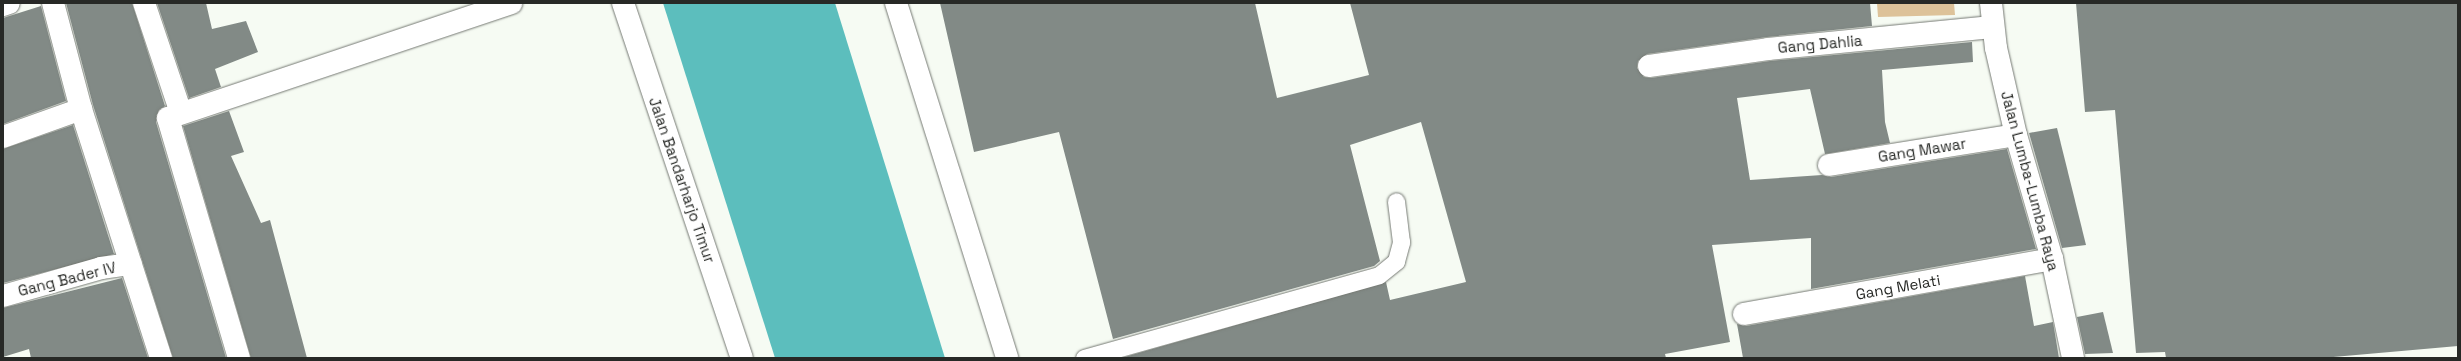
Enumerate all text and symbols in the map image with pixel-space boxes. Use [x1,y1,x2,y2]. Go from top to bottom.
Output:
street label: Gang Dahlia [1777,31,1863,57]
street label: Jalan Lumba-Lumba Raya [1997,89,2063,273]
street label: Jalan Bandarharjo Timur [645,95,719,265]
street label: Gang Mawar [1877,134,1967,166]
street label: Gang Bader IV [16,258,118,300]
street label: Gang Melati [1854,271,1942,303]

